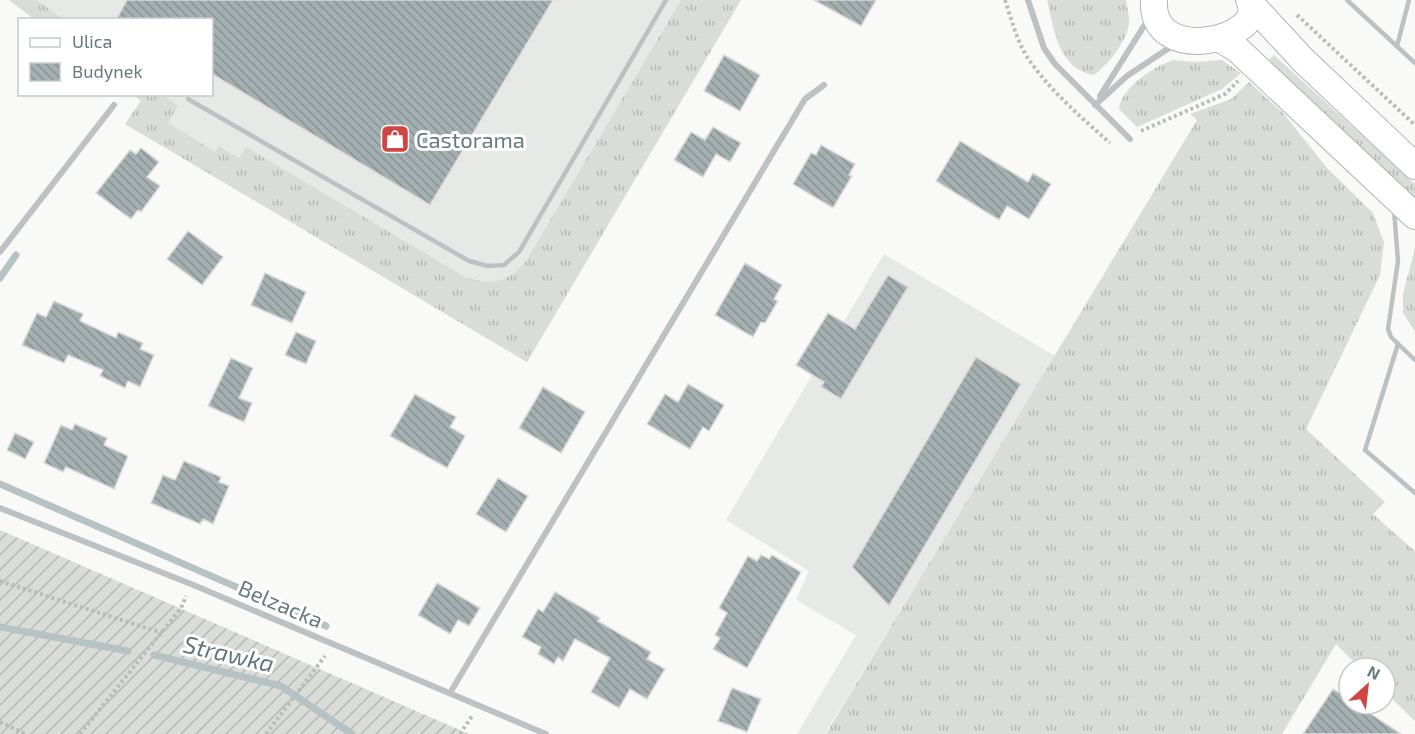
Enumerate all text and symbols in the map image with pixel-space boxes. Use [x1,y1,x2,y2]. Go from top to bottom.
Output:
legend [18,18,213,96]
text: Ulica [72,30,112,52]
text: Budynek [72,60,143,82]
shop icon: Castorama [379,123,411,155]
place label: Castorama [416,126,525,152]
street label: Belzacka [235,574,327,632]
water label: Strawka [181,629,277,677]
north arrow [1337,656,1397,716]
text: N [1365,661,1384,683]

